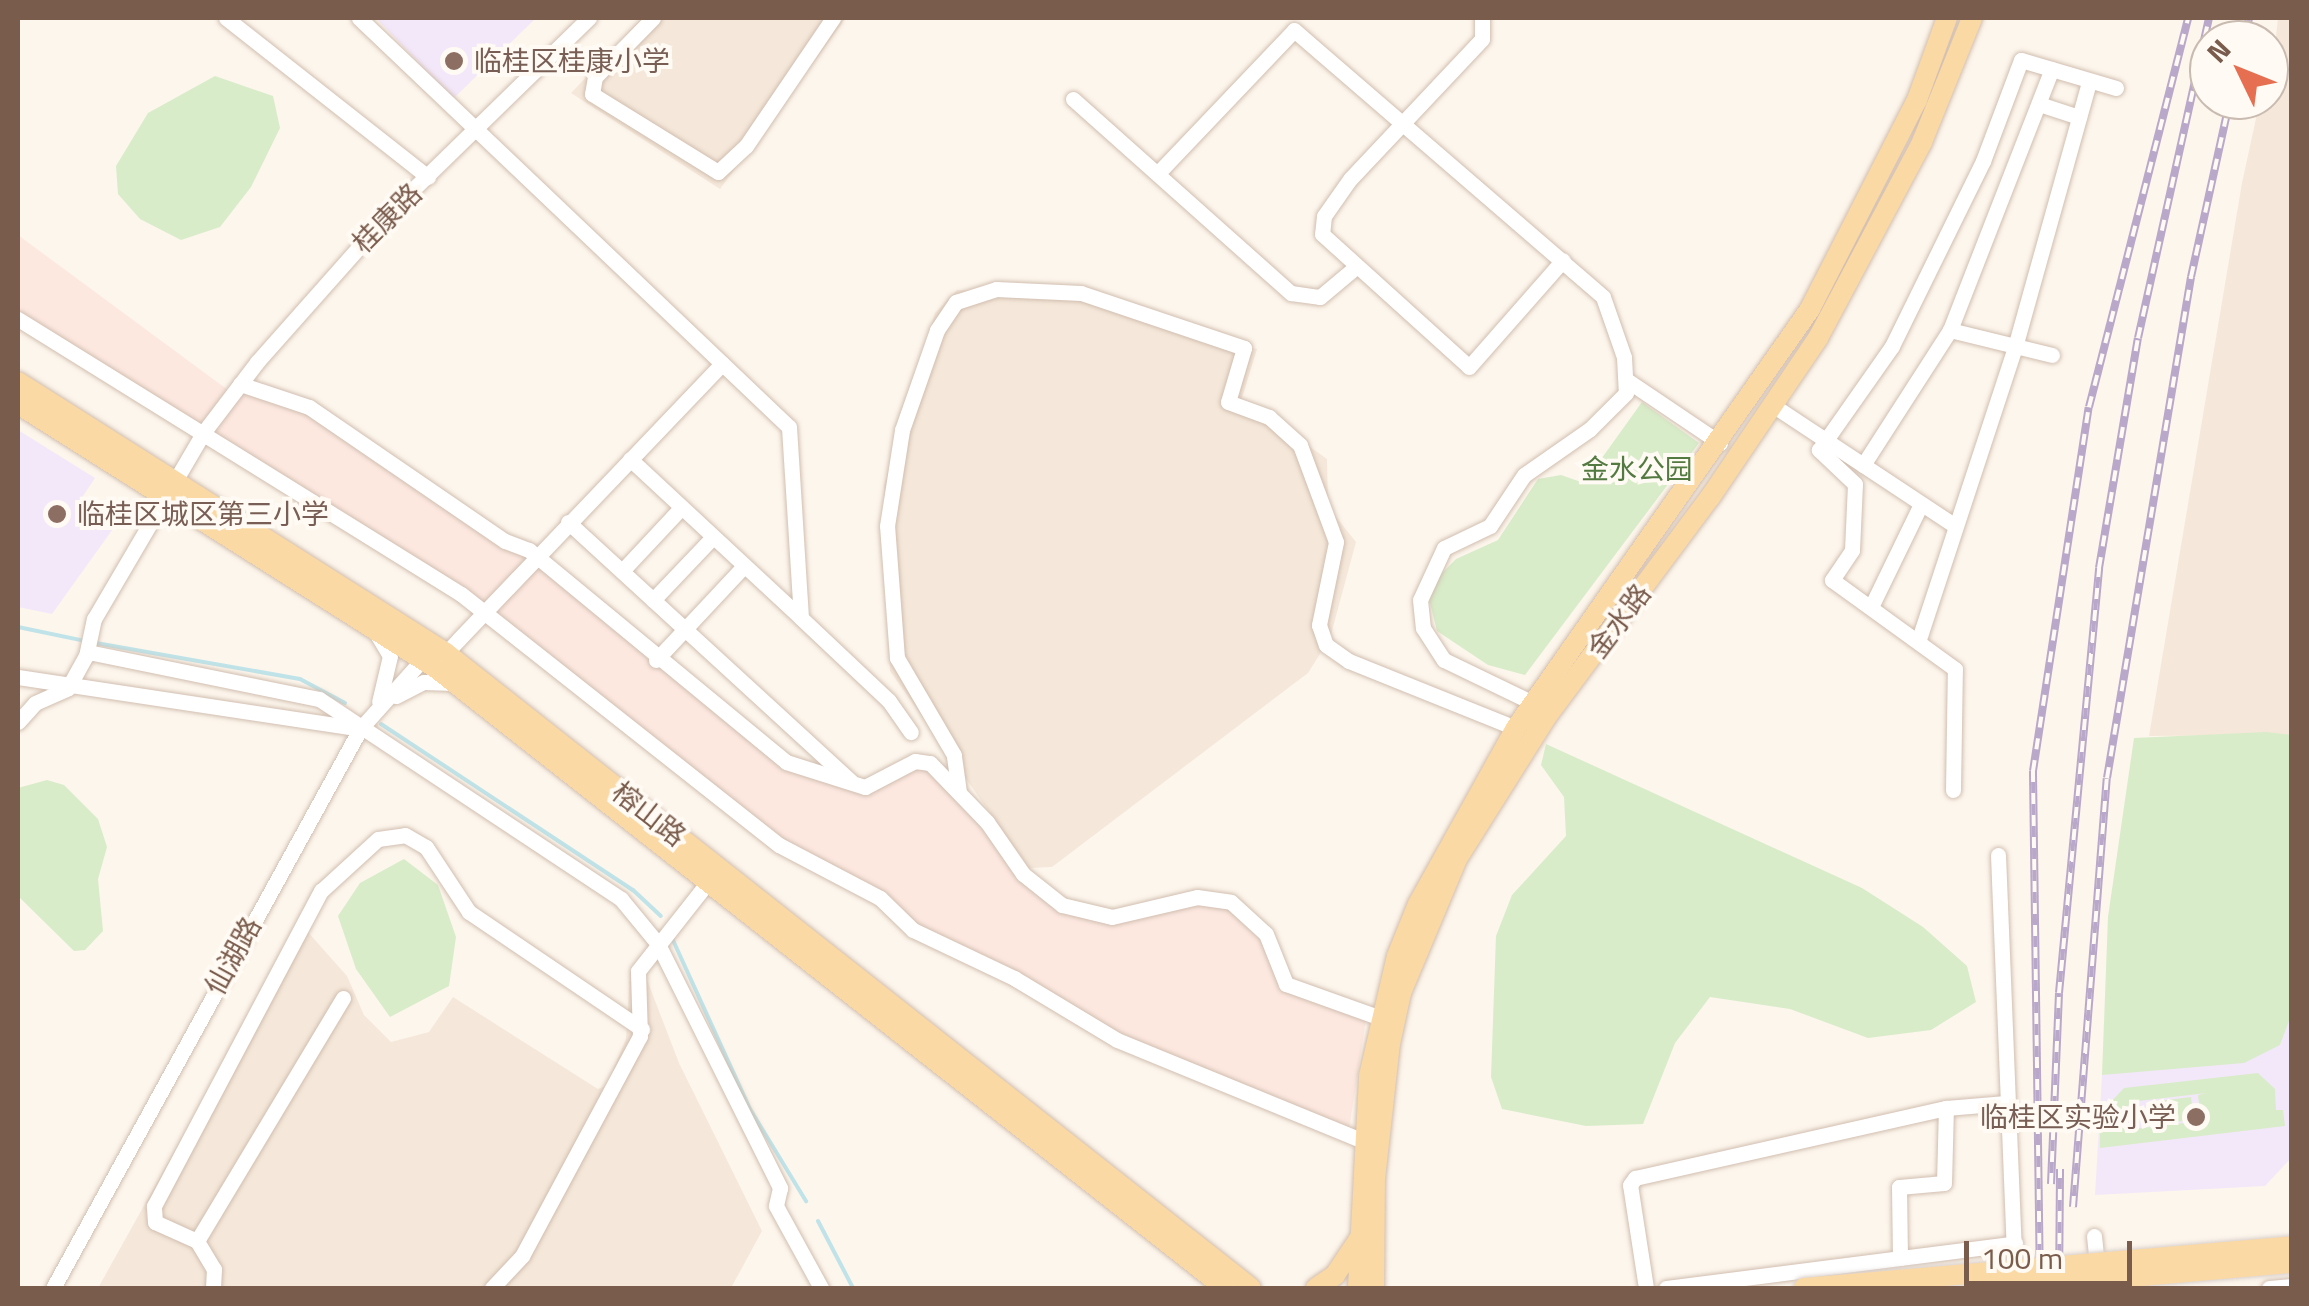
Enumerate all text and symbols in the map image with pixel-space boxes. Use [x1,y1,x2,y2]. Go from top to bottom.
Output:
north arrow [2189,20,2289,120]
text: N [2196,29,2240,72]
place label: 临桂区桂康小学 [474,44,670,78]
marker: 临桂区桂康小学 [443,50,465,72]
street label: 桂康路 [345,176,429,260]
park label: 金水公园 [1581,452,1693,486]
place label: 临桂区城区第三小学 [77,497,329,531]
marker: 临桂区城区第三小学 [46,503,68,525]
street label: 金水路 [1580,577,1658,665]
street label: 榕山路 [606,775,692,853]
street label: 仙湖路 [198,911,268,1001]
place label: 临桂区实验小学 [1980,1100,2176,1134]
marker: 临桂区实验小学 [2185,1106,2207,1128]
scale bar [1969,1221,2136,1283]
text: 100 m [1981,1235,2063,1281]

